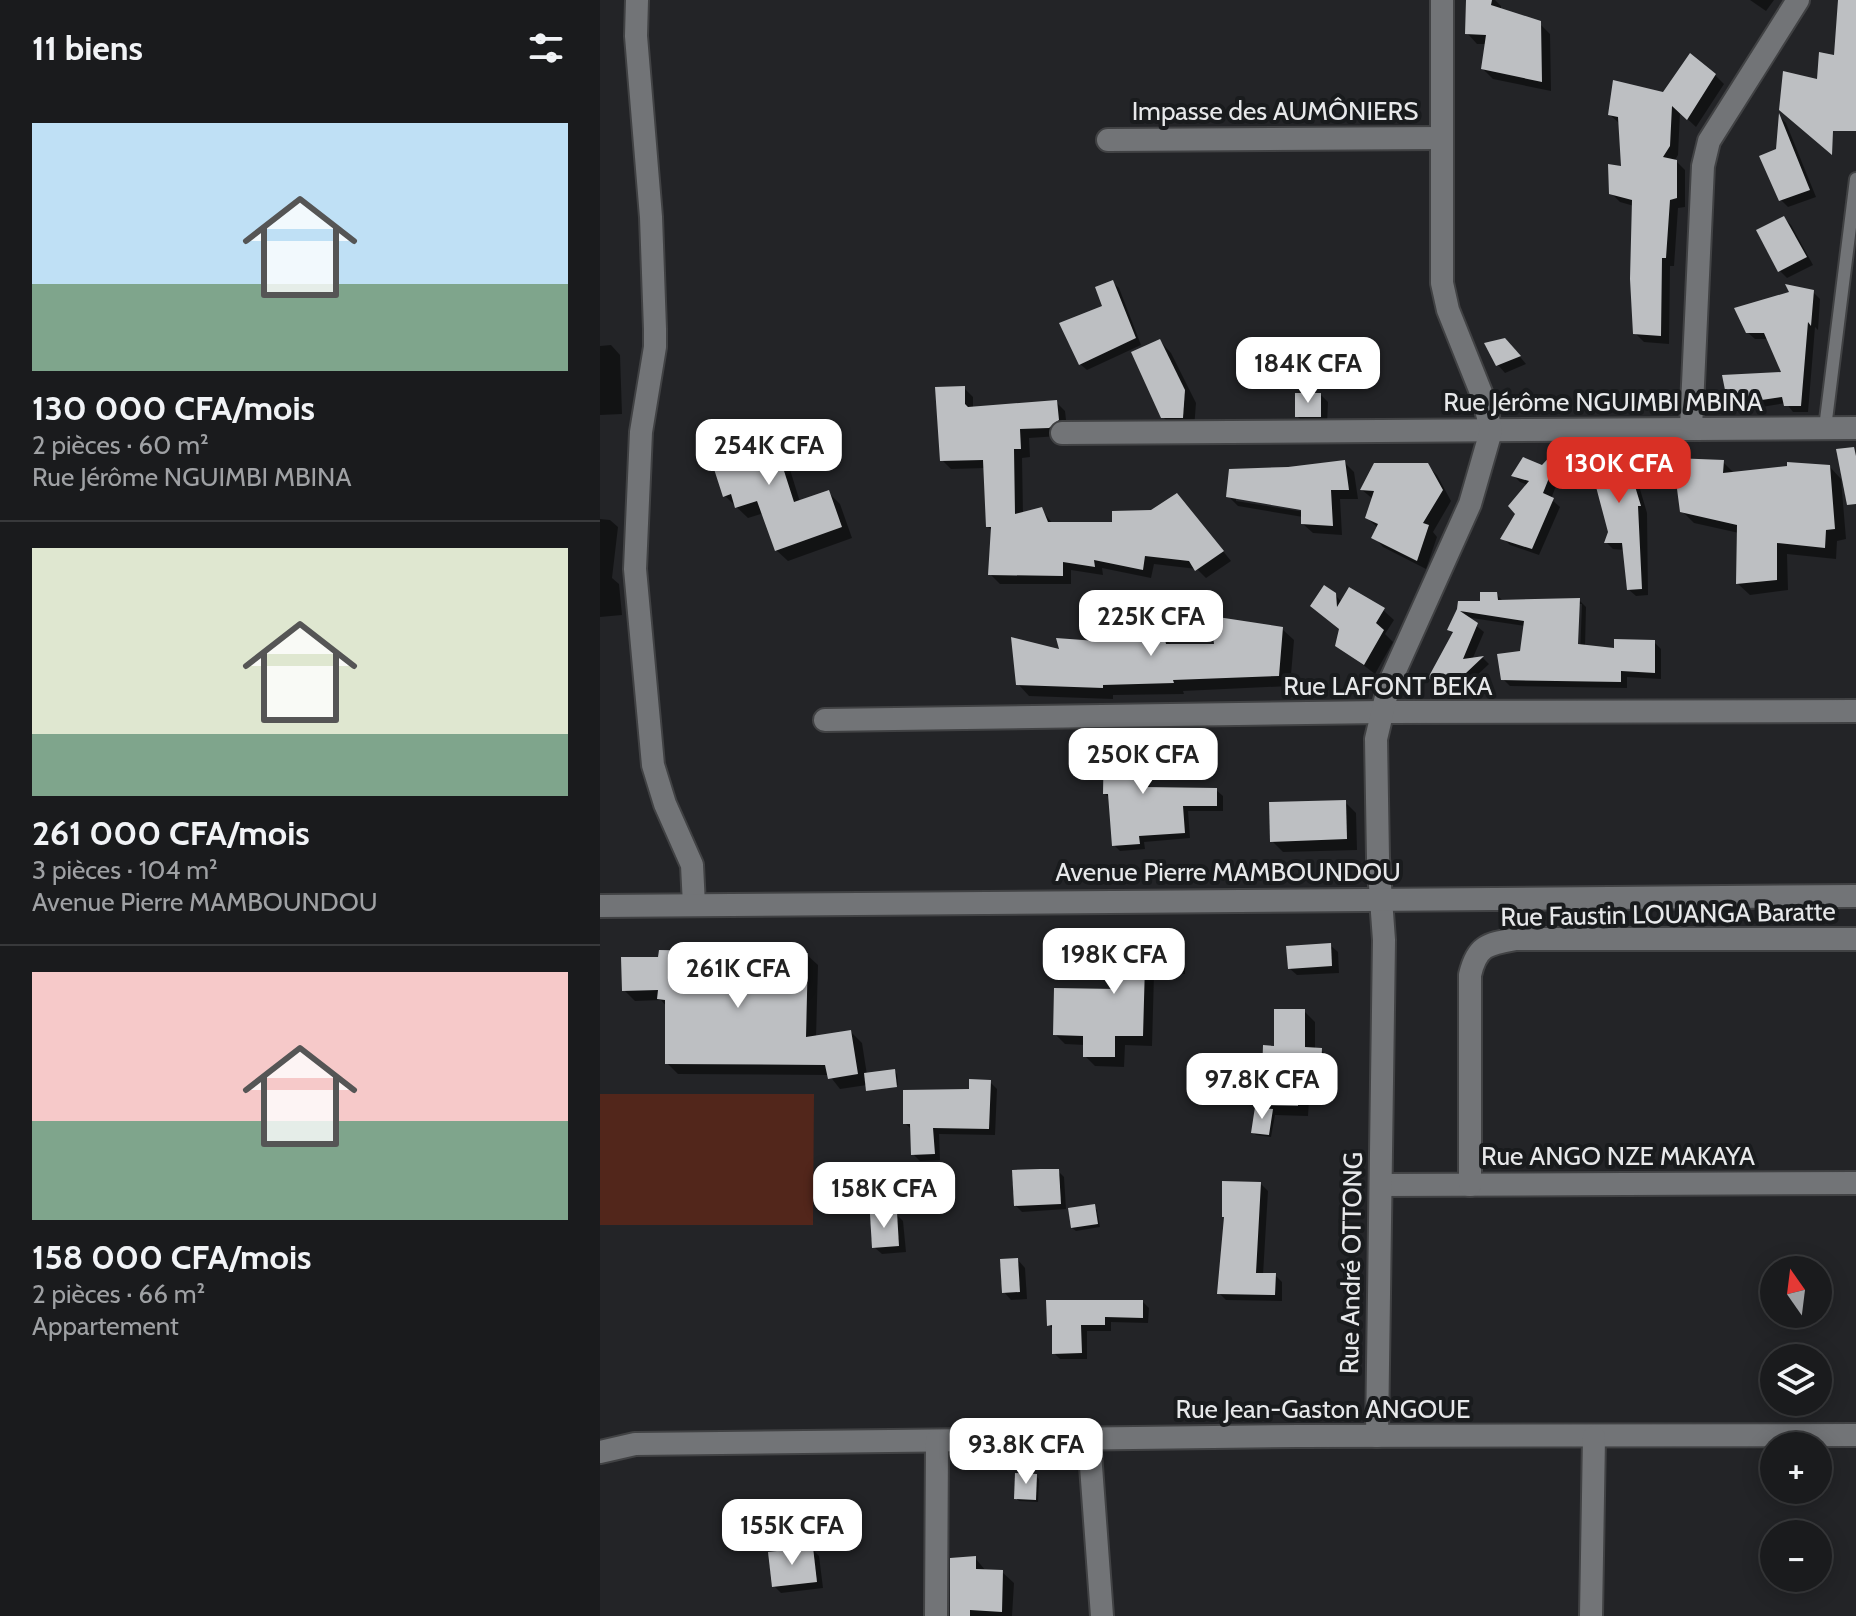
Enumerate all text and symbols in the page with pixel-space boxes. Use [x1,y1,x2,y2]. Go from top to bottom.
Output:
icon: filters [524,26,568,70]
text: 11 biens [32,27,143,69]
street label: Impasse des AUMÔNIERS [1132,95,1418,127]
icon: home [228,175,372,319]
pin: 184K CFA [1225,337,1391,405]
text: 184K CFA [1254,347,1362,379]
street label: Rue Jérôme NGUIMBI MBINA [1443,386,1763,418]
text: 130 000 CFA/mois [32,387,315,429]
pin: 254K CFA [686,419,852,487]
text: 2 pièces · 60 m² [32,429,209,461]
text: 254K CFA [714,429,824,461]
pin: 130K CFA [1536,437,1702,505]
text: 130K CFA [1565,447,1673,479]
text: Rue Jérôme NGUIMBI MBINA [32,461,351,493]
pin: 225K CFA [1068,590,1234,658]
icon: home [228,600,372,744]
text: 225K CFA [1097,600,1205,632]
street label: Rue LAFONT BEKA [1283,670,1493,702]
pin: 250K CFA [1060,728,1226,796]
text: 250K CFA [1087,738,1199,770]
text: 261 000 CFA/mois [32,812,310,854]
text: 3 pièces · 104 m² [32,854,218,886]
street label: Avenue Pierre MAMBOUNDOU [1055,856,1401,888]
text: Avenue Pierre MAMBOUNDOU [32,886,378,918]
street label: Rue Faustin LOUANGA Baratte [1500,895,1836,933]
pin: 198K CFA [1031,928,1197,996]
text: 198K CFA [1061,938,1167,970]
pin: 261K CFA [655,942,821,1010]
text: 261K CFA [686,952,790,984]
icon: home [228,1024,372,1168]
pin: 97.8K CFA [1170,1053,1354,1121]
text: 97.8K CFA [1205,1063,1319,1095]
street label: Rue ANGO NZE MAKAYA [1481,1140,1755,1172]
street label: Rue André OTTONG [1333,1152,1369,1374]
pin: 158K CFA [801,1162,967,1230]
text: 158K CFA [831,1172,937,1204]
text: 158 000 CFA/mois [32,1236,311,1278]
north arrow [1760,1256,1832,1328]
map controls [1760,1256,1832,1592]
text: 2 pièces · 66 m² [32,1278,205,1310]
text: Appartement [32,1310,179,1342]
button: layers [1760,1344,1832,1416]
street label: Rue Jean-Gaston ANGOUE [1176,1393,1470,1425]
pin: 93.8K CFA [934,1418,1118,1486]
text: 93.8K CFA [968,1428,1084,1460]
button: + [1760,1432,1832,1504]
pin: 155K CFA [709,1499,875,1567]
text: 155K CFA [740,1509,844,1541]
button: − [1760,1520,1832,1592]

